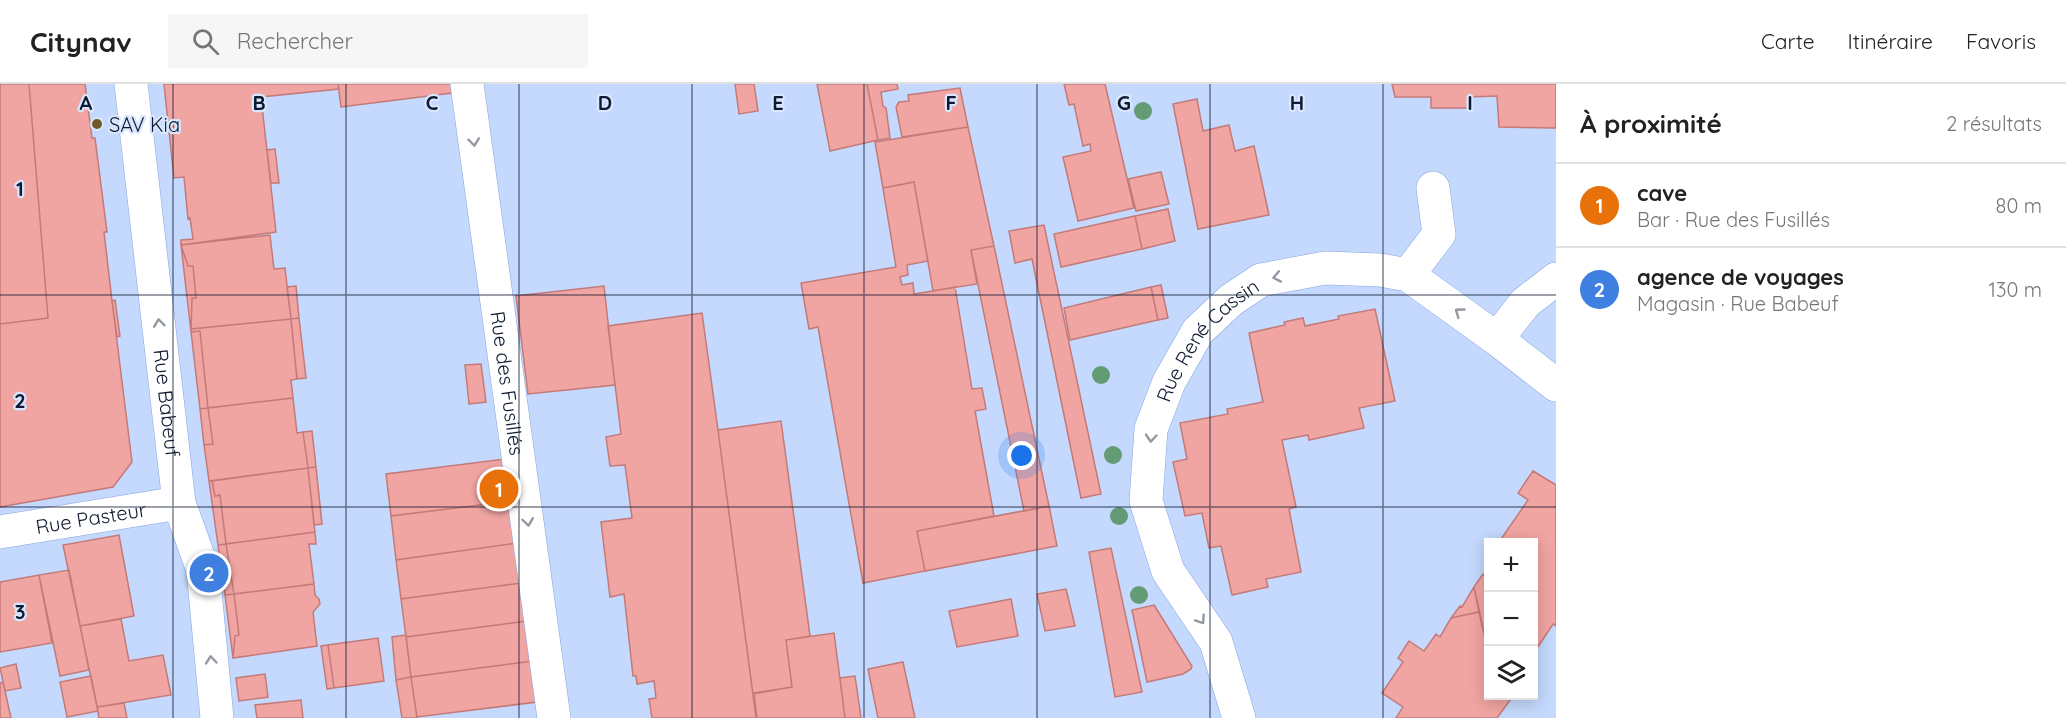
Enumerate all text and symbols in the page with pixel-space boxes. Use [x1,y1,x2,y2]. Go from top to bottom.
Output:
search box [168,14,588,68]
text: Citynav [30,24,132,59]
icon: search [189,25,222,58]
text: Rechercher [237,27,353,55]
text: Carte [1761,28,1815,54]
text: Itinéraire [1848,28,1933,54]
text: Favoris [1966,28,2036,54]
text: A [80,90,93,115]
text: B [252,90,266,115]
text: C [426,90,439,115]
text: D [598,90,612,115]
text: E [772,90,784,115]
text: F [945,90,957,115]
text: G [1117,90,1131,115]
text: H [1290,90,1304,115]
text: I [1467,90,1473,115]
text: À proximité [1580,107,1722,140]
text: 2 résultats [1946,111,2042,136]
place label: SAV Kia [109,112,180,137]
marker: SAV Kia [90,117,104,131]
one-way arrow [467,137,480,147]
text: 1 [16,176,24,201]
text: cave [1637,179,1687,207]
text: 1 [1596,193,1603,218]
text: 80 m [1996,193,2042,218]
text: Bar · Rue des Fusillés [1637,207,1830,232]
text: agence de voyages [1637,263,1844,291]
one-way arrow [1273,270,1283,283]
street label: Rue René Cassin [1150,273,1263,405]
text: 2 [1594,277,1605,302]
text: 130 m [1989,277,2042,302]
text: Magasin · Rue Babeuf [1637,291,1839,316]
one-way arrow [1455,308,1466,319]
street label: Rue des Fusillés [486,309,530,457]
one-way arrow [154,319,166,328]
street label: Rue Babeuf [149,348,186,458]
text: 2 [14,388,26,413]
one-way arrow [1145,434,1158,443]
your location [1007,441,1036,470]
pin: 1 [480,466,518,512]
street label: Rue Pasteur [34,496,148,539]
one-way arrow [521,518,534,527]
map controls [1484,538,1538,700]
button: + [1484,538,1538,592]
pin: 2 [190,550,228,596]
button: − [1484,592,1538,646]
text: 3 [15,599,25,624]
one-way arrow [1194,613,1205,624]
button: layers [1484,646,1538,700]
one-way arrow [205,655,218,664]

